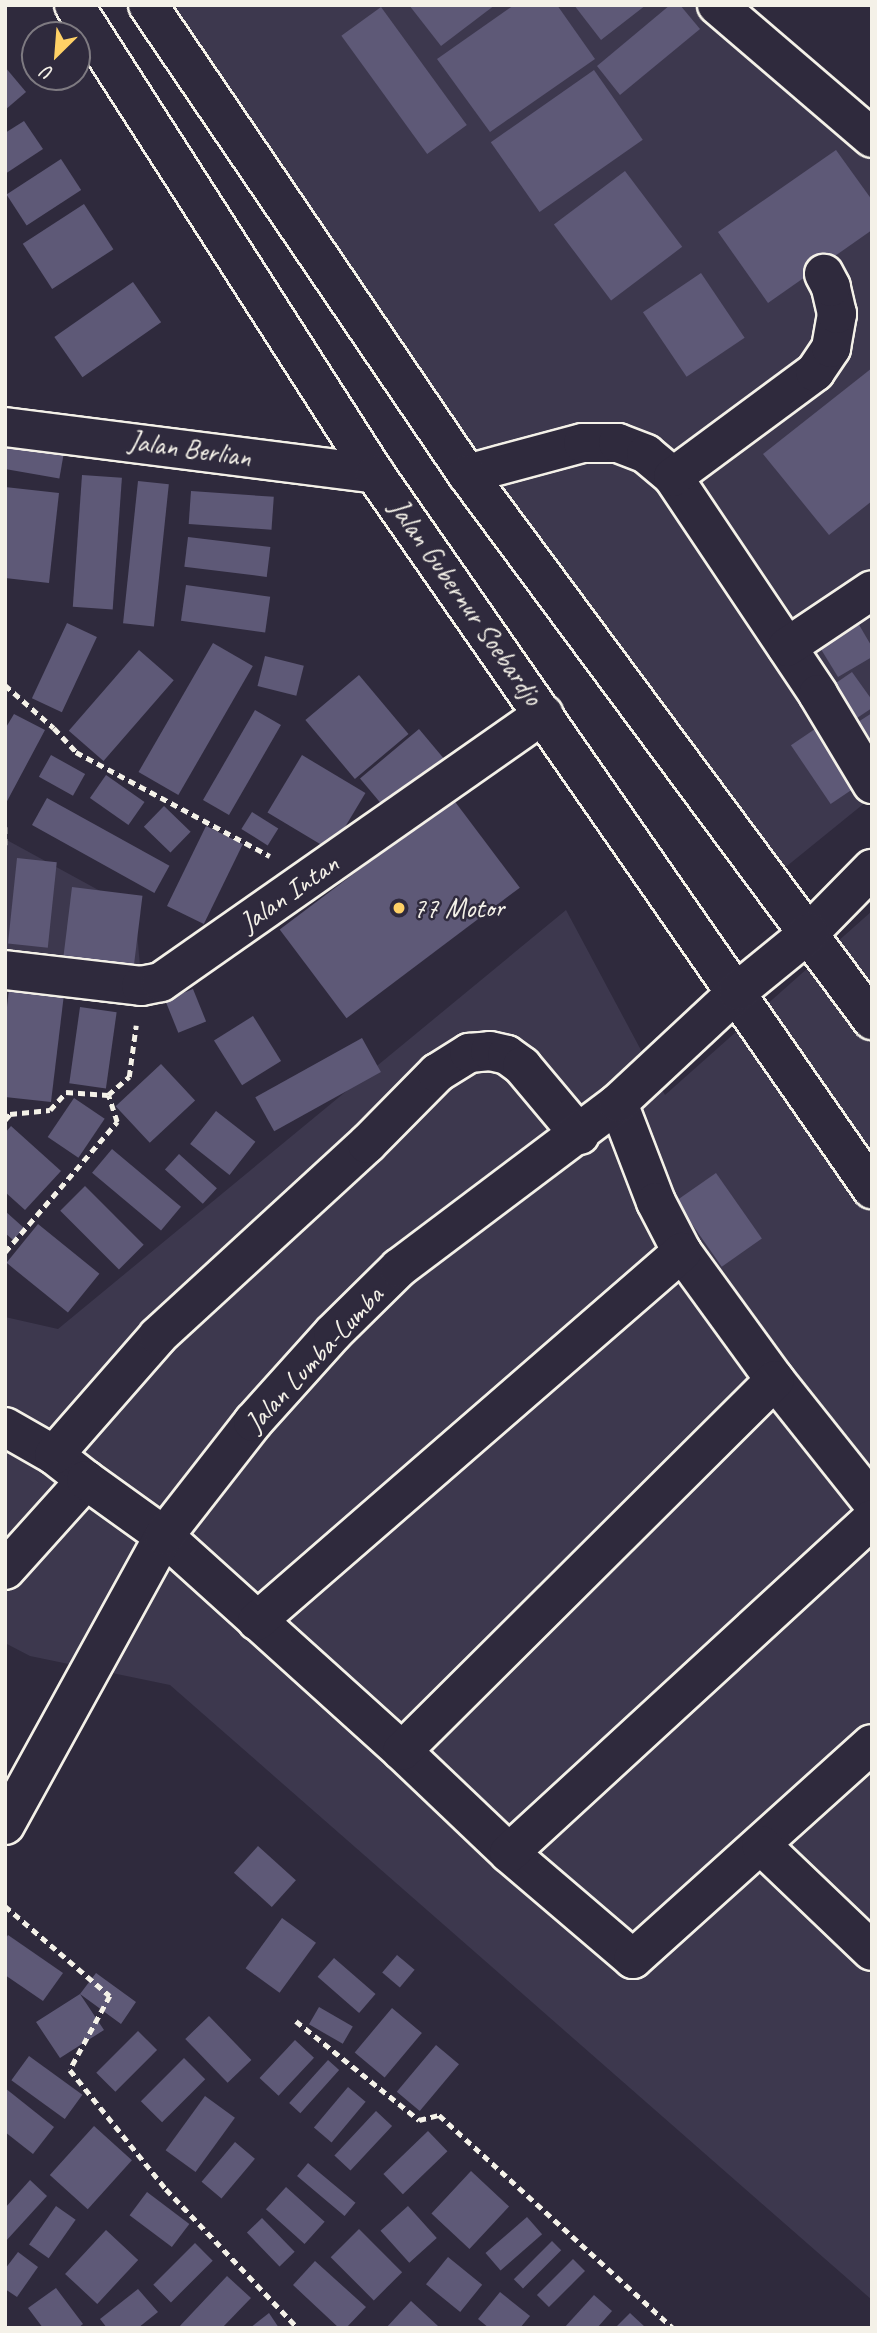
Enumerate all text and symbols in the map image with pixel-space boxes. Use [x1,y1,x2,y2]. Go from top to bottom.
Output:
north arrow [21,21,91,91]
text: U [39,60,57,86]
street label: Jalan Berlian [126,424,254,474]
street label: Jalan Gubernur Soebardjo [382,493,550,711]
street label: Jalan Intan [233,847,345,939]
place label: 77 Motor [413,891,504,925]
marker: 77 Motor [391,900,407,916]
street label: Jalan Lumba-Lumba [238,1280,390,1438]

